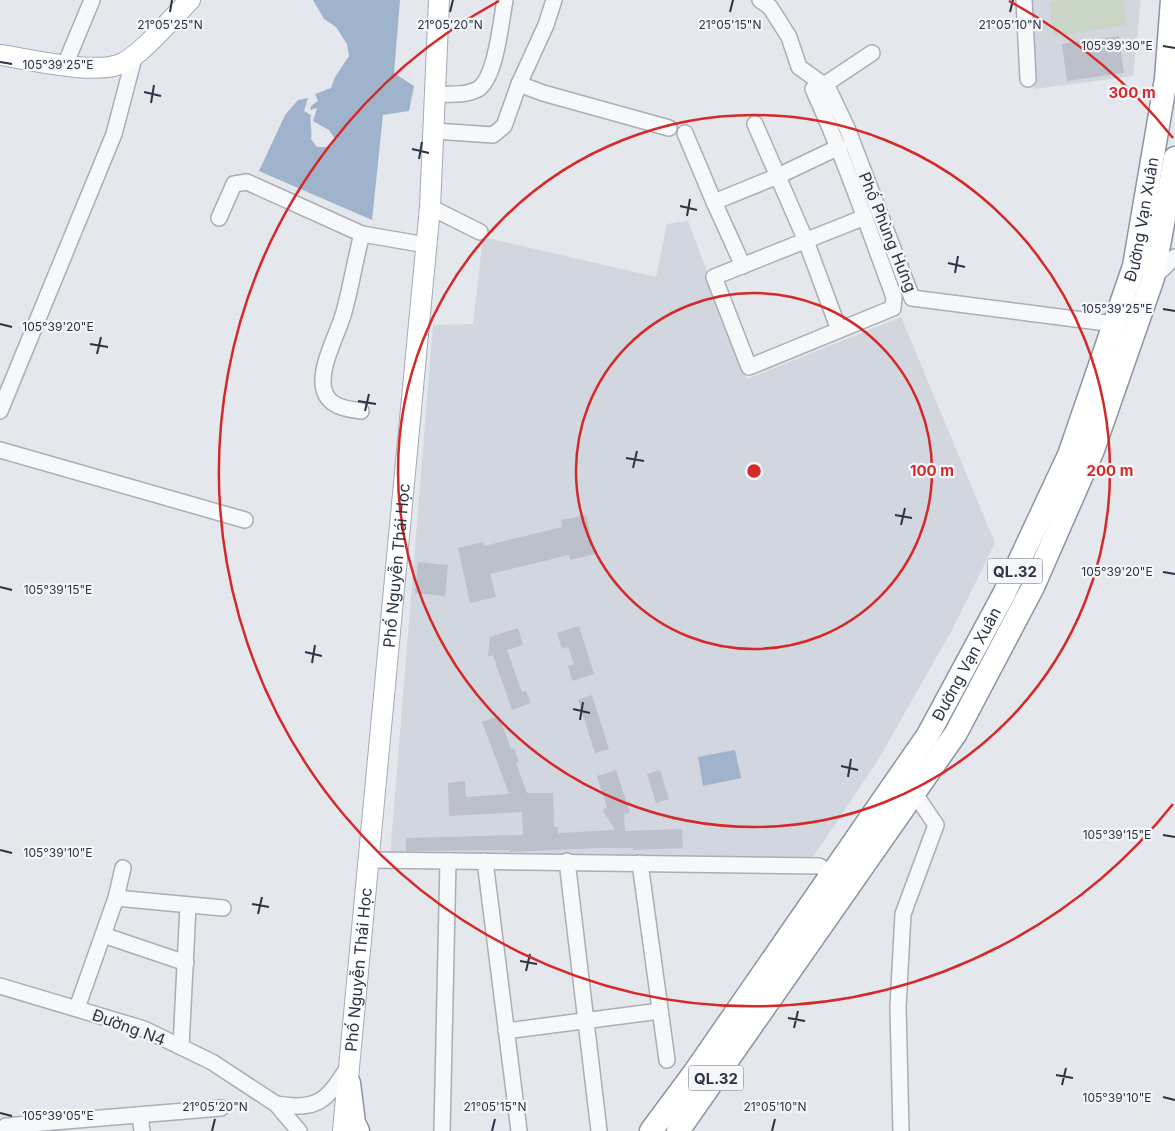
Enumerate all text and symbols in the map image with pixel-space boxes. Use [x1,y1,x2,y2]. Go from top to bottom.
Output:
text: 21°05'25"N [137,17,203,32]
text: 21°05'20"N [417,17,483,32]
text: 21°05'15"N [699,17,761,32]
text: 21°05'10"N [978,17,1042,32]
text: 105°39'30"E [1081,38,1153,53]
text: 105°39'25"E [22,57,94,72]
text: 300 m [1108,83,1156,102]
street label: Đường Vạn Xuân [1119,156,1162,284]
street label: Phố Phùng Hưng [855,169,921,295]
text: 105°39'25"E [1081,301,1153,316]
text: 105°39'20"E [22,319,94,334]
text: 100 m [910,461,954,480]
text: 200 m [1087,461,1133,480]
centre of rings [745,462,763,480]
street label: Phố Nguyễn Thái Học [379,482,414,649]
road number: QL.32 [988,558,1042,584]
text: 105°39'20"E [1081,564,1153,579]
text: 105°39'15"E [24,582,92,597]
street label: Đường Vạn Xuân [928,604,1005,724]
text: 105°39'15"E [1083,827,1151,842]
text: 105°39'10"E [24,845,92,860]
street label: Phố Nguyễn Thái Học [341,887,376,1053]
street label: Đường N4 [90,1004,168,1050]
road number: QL.32 [688,1066,744,1090]
text: 105°39'10"E [1083,1090,1151,1105]
text: 21°05'20"N [182,1099,248,1114]
text: 21°05'15"N [464,1099,526,1114]
text: 21°05'10"N [743,1099,807,1114]
text: 105°39'05"E [22,1108,94,1123]

